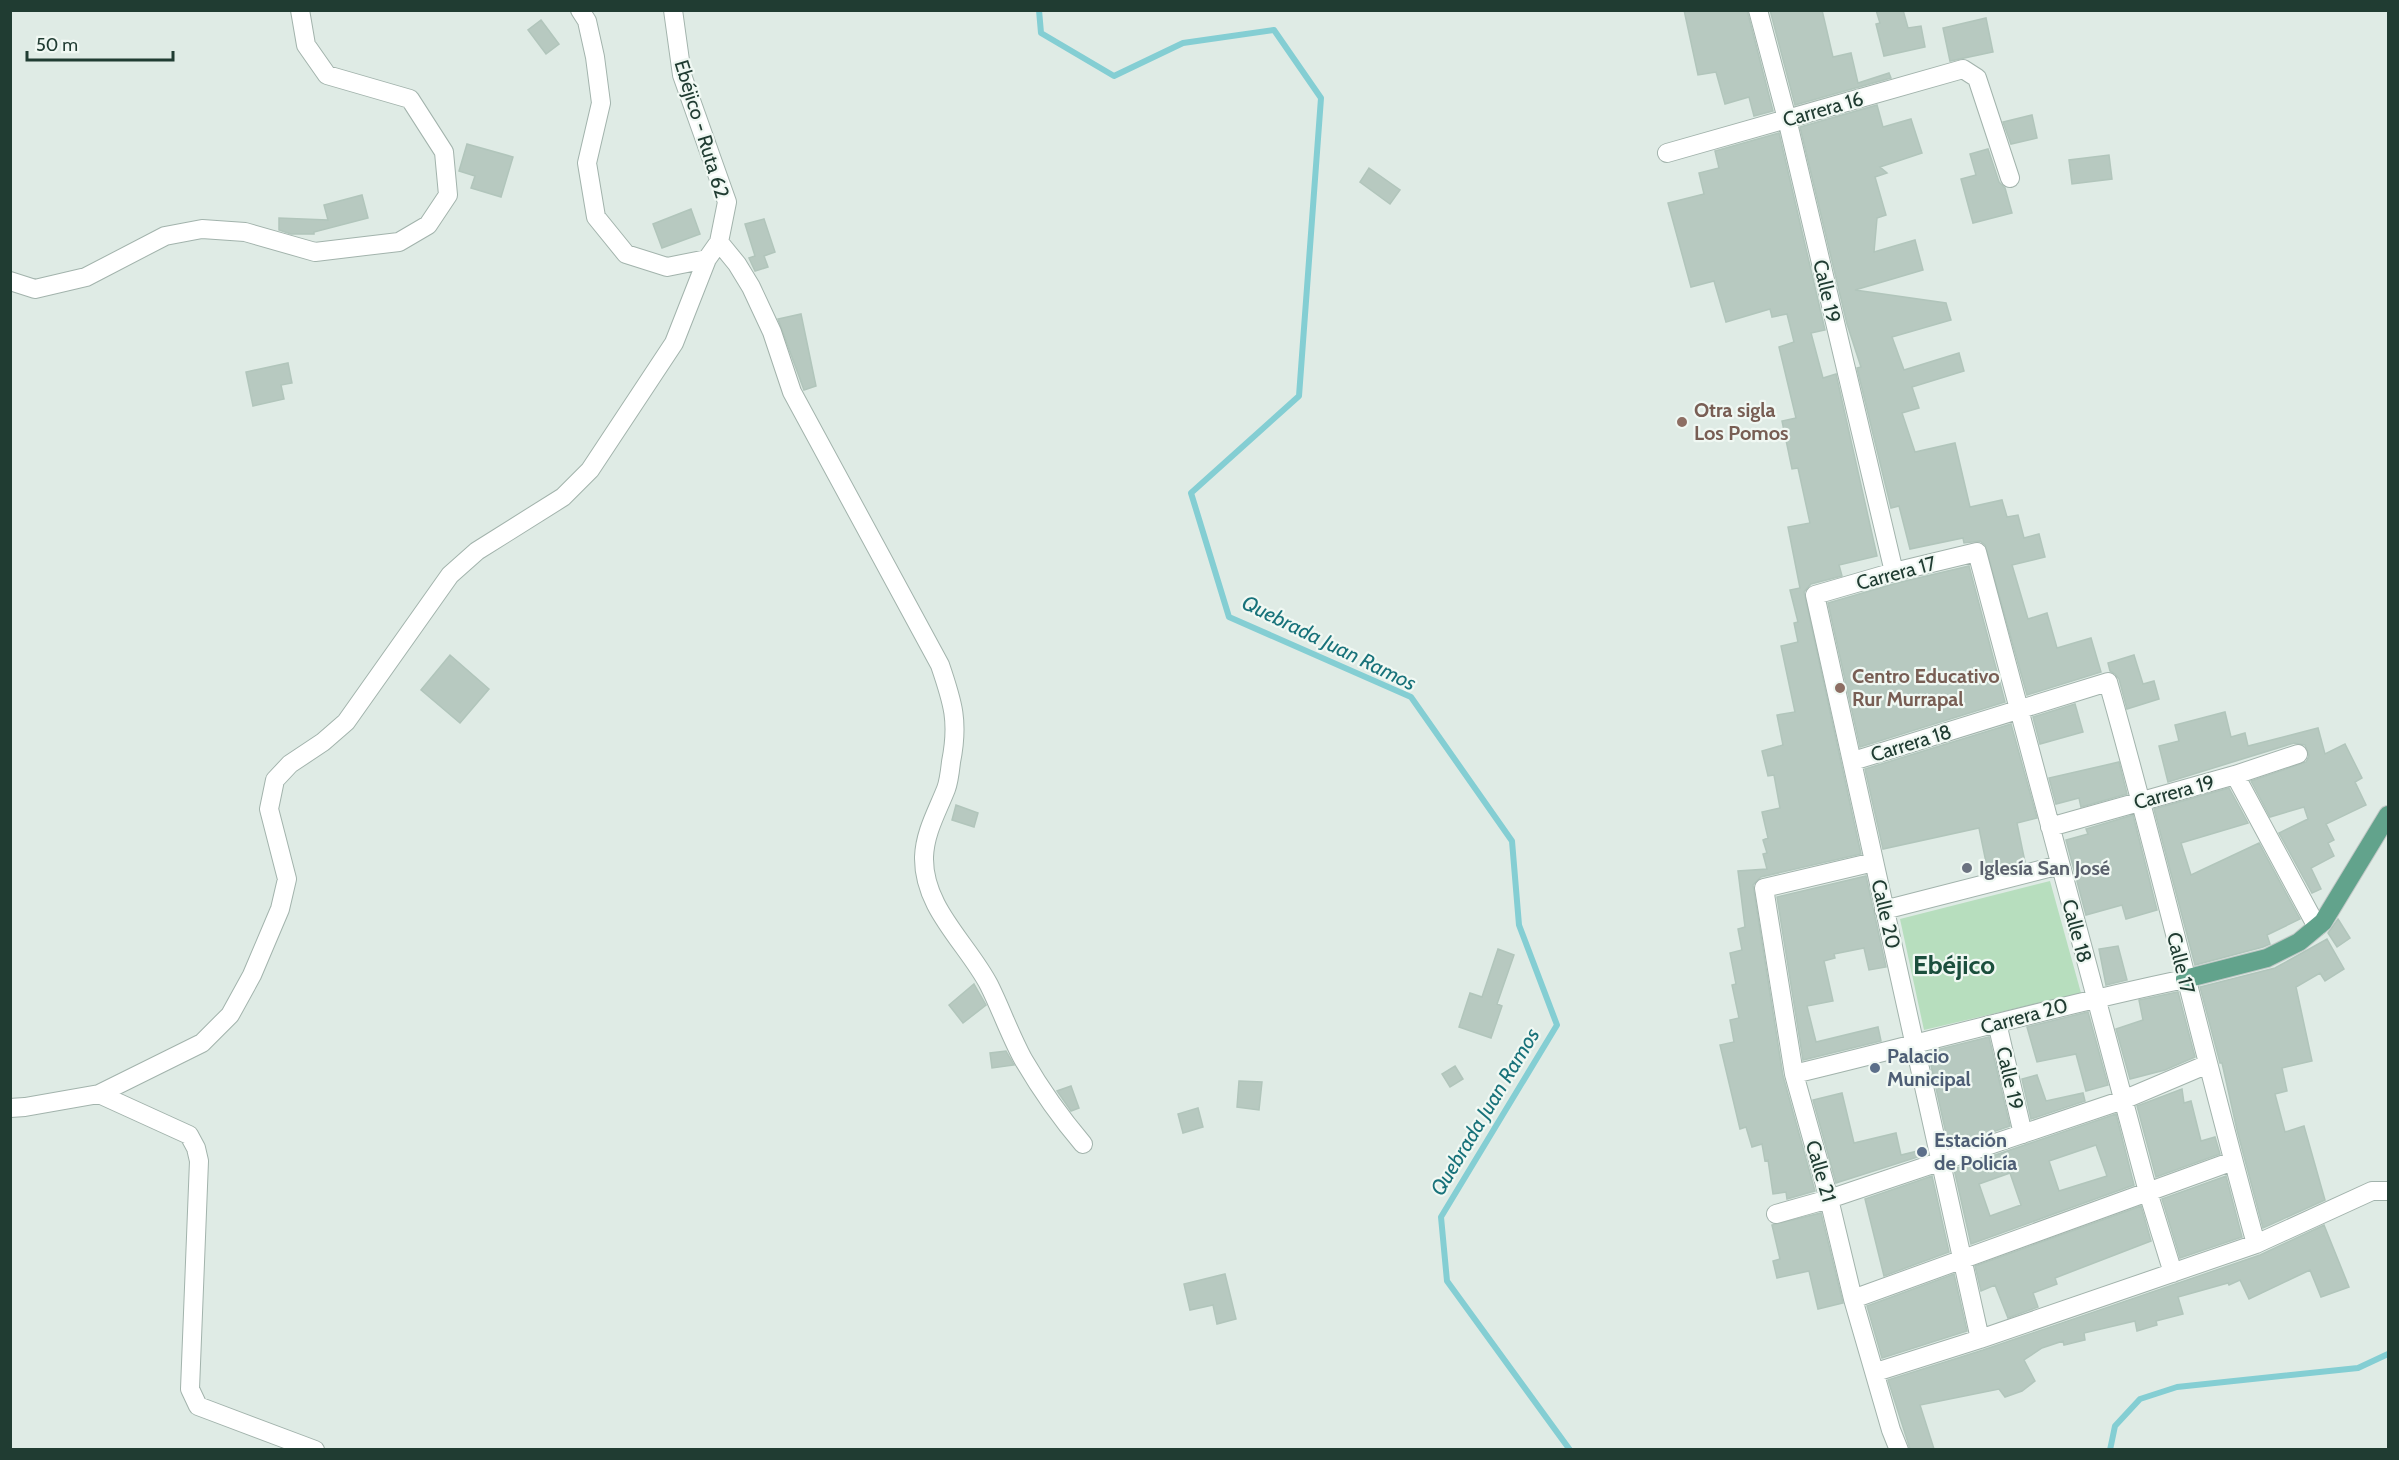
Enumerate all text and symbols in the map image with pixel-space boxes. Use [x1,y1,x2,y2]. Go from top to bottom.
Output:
scale bar [27,24,172,62]
text: 50 m [36,34,78,56]
street label: Ebéjico - Ruta 62 [670,57,734,201]
street label: Carrera 16 [1780,86,1866,132]
street label: Calle 19 [1808,257,1846,325]
place label: Otra sigla Los Pomos [1694,398,1789,445]
marker: Otra sigla Los Pomos [1675,415,1689,429]
street label: Carrera 17 [1854,551,1938,595]
water label: Quebrada Juan Ramos [1238,590,1420,696]
place label: Centro Educativo Rur Murrapal [1852,664,2000,711]
marker: Centro Educativo Rur Murrapal [1833,681,1847,695]
street label: Carrera 18 [1868,719,1954,767]
street label: Carrera 19 [2131,770,2217,814]
place label: Iglesía San José [1979,856,2110,880]
marker: Iglesía San José [1960,861,1974,875]
street label: Calle 20 [1866,877,1906,951]
street label: Calle 18 [2057,897,2097,965]
street label: Calle 17 [2162,930,2200,996]
district label: Ebéjico [1913,949,1995,981]
street label: Carrera 20 [1978,993,2070,1039]
water label: Quebrada Juan Ramos [1425,1024,1544,1200]
place label: Palacio Municipal [1887,1044,1971,1091]
street label: Calle 19 [1991,1044,2029,1112]
marker: Palacio Municipal [1868,1061,1882,1075]
place label: Estación de Policía [1934,1128,2017,1175]
street label: Calle 21 [1801,1137,1841,1205]
marker: Estación de Policía [1915,1145,1929,1159]

